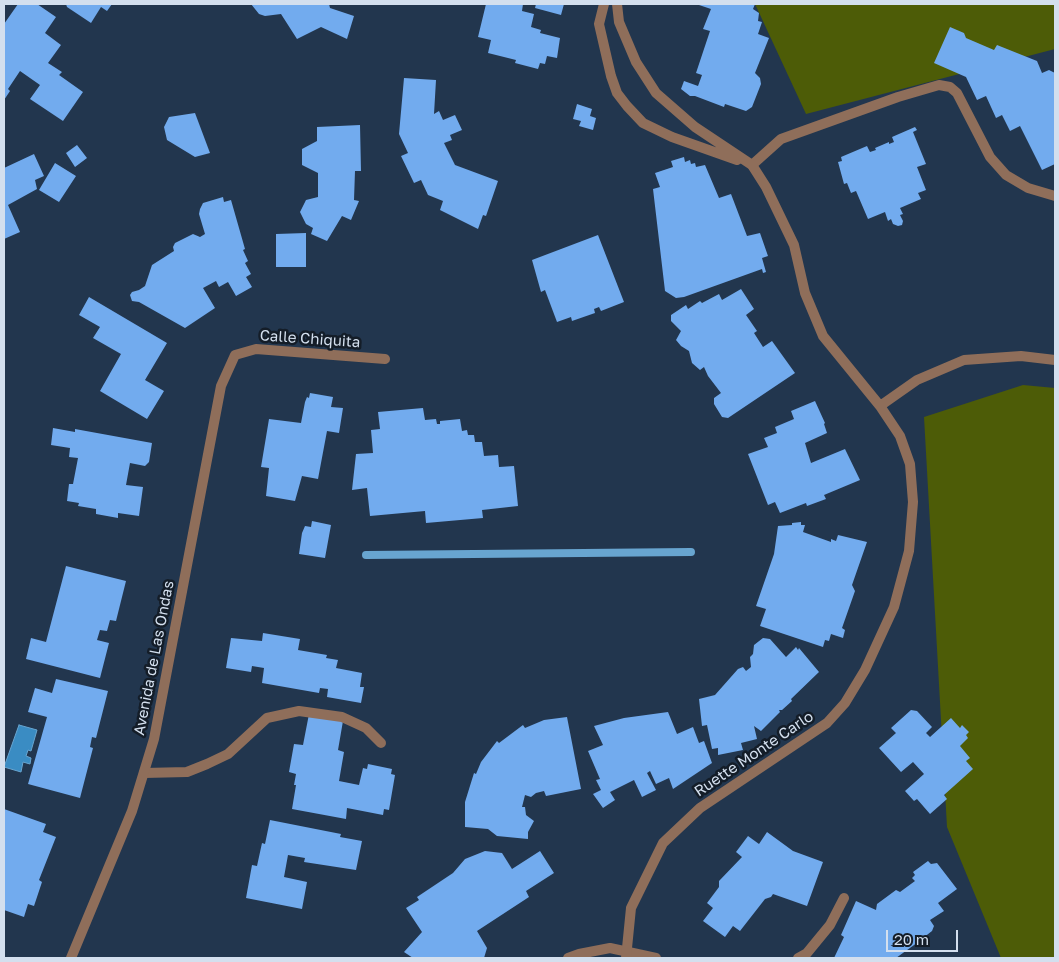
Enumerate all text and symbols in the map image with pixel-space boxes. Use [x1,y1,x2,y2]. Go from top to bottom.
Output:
street label: Calle Chiquita [259,327,361,351]
street label: Avenida de Las Ondas [130,579,178,737]
street label: Ruette Monte Carlo [691,708,817,800]
scale bar [889,920,962,952]
text: 20 m [894,930,929,948]

